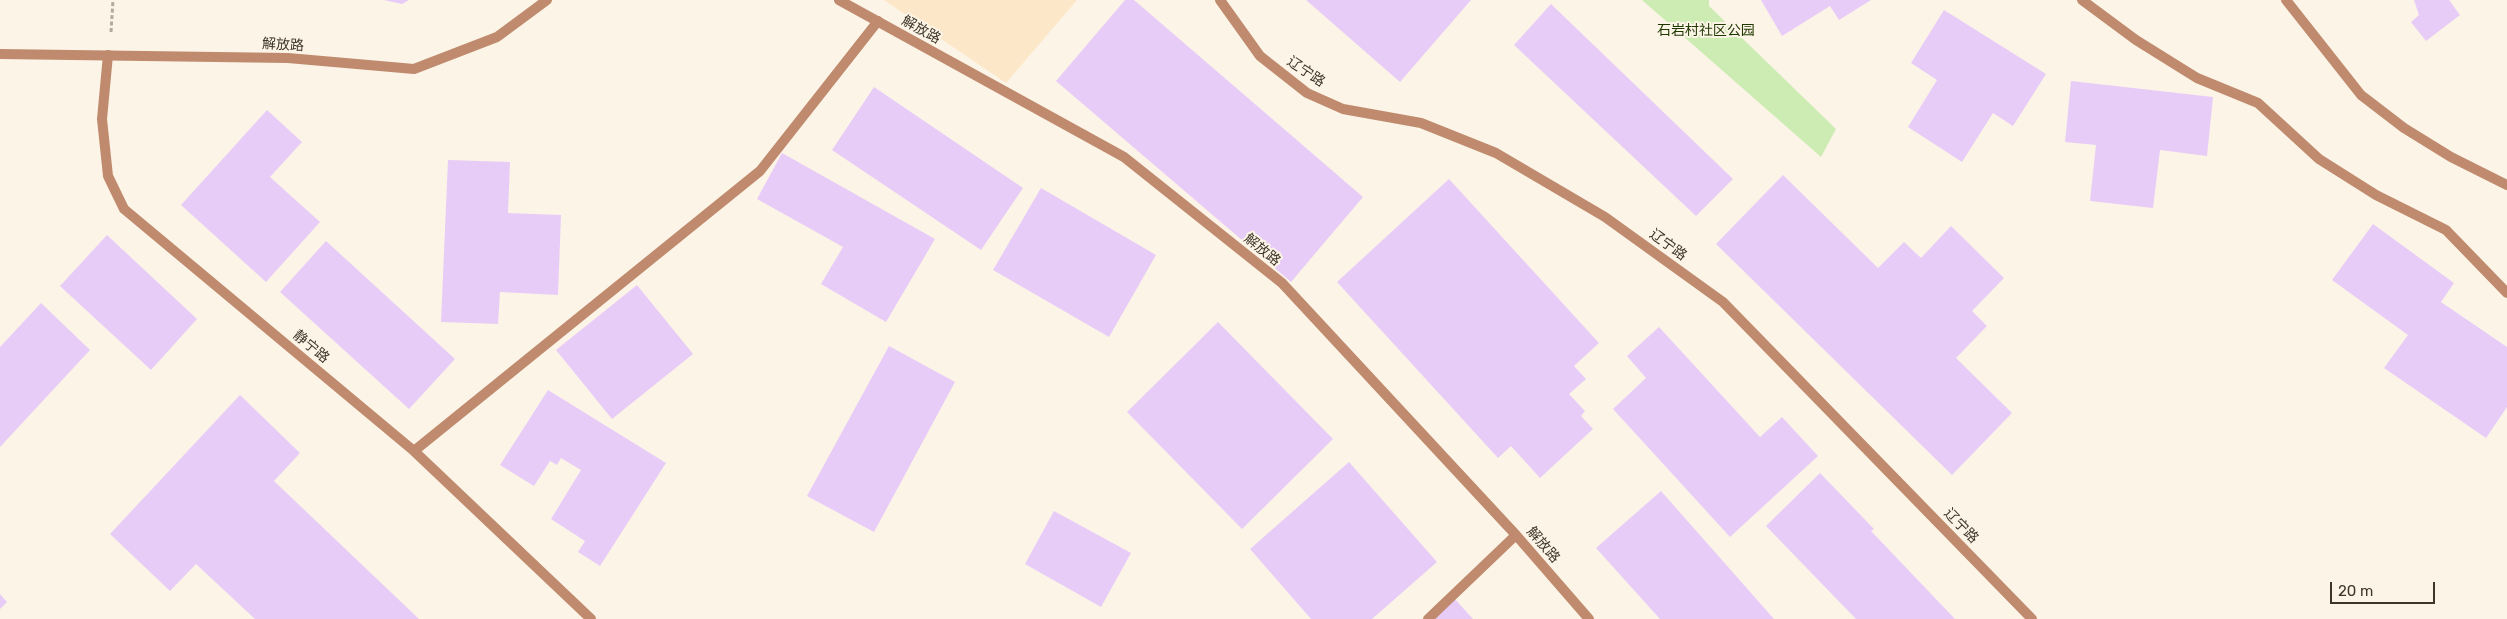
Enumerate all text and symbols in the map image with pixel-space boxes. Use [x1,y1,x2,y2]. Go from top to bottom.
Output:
street label: 解放路 [899,12,943,48]
park label: 石岩村社区公园 [1657,23,1755,39]
street label: 解放路 [262,36,304,54]
street label: 辽宁路 [1284,53,1328,91]
street label: 辽宁路 [1646,226,1690,264]
street label: 解放路 [1240,230,1284,270]
street label: 静宁路 [290,327,332,367]
street label: 辽宁路 [1940,505,1982,547]
street label: 解放路 [1523,524,1563,566]
scale bar [2332,572,2437,604]
text: 20 m [2338,582,2373,600]

